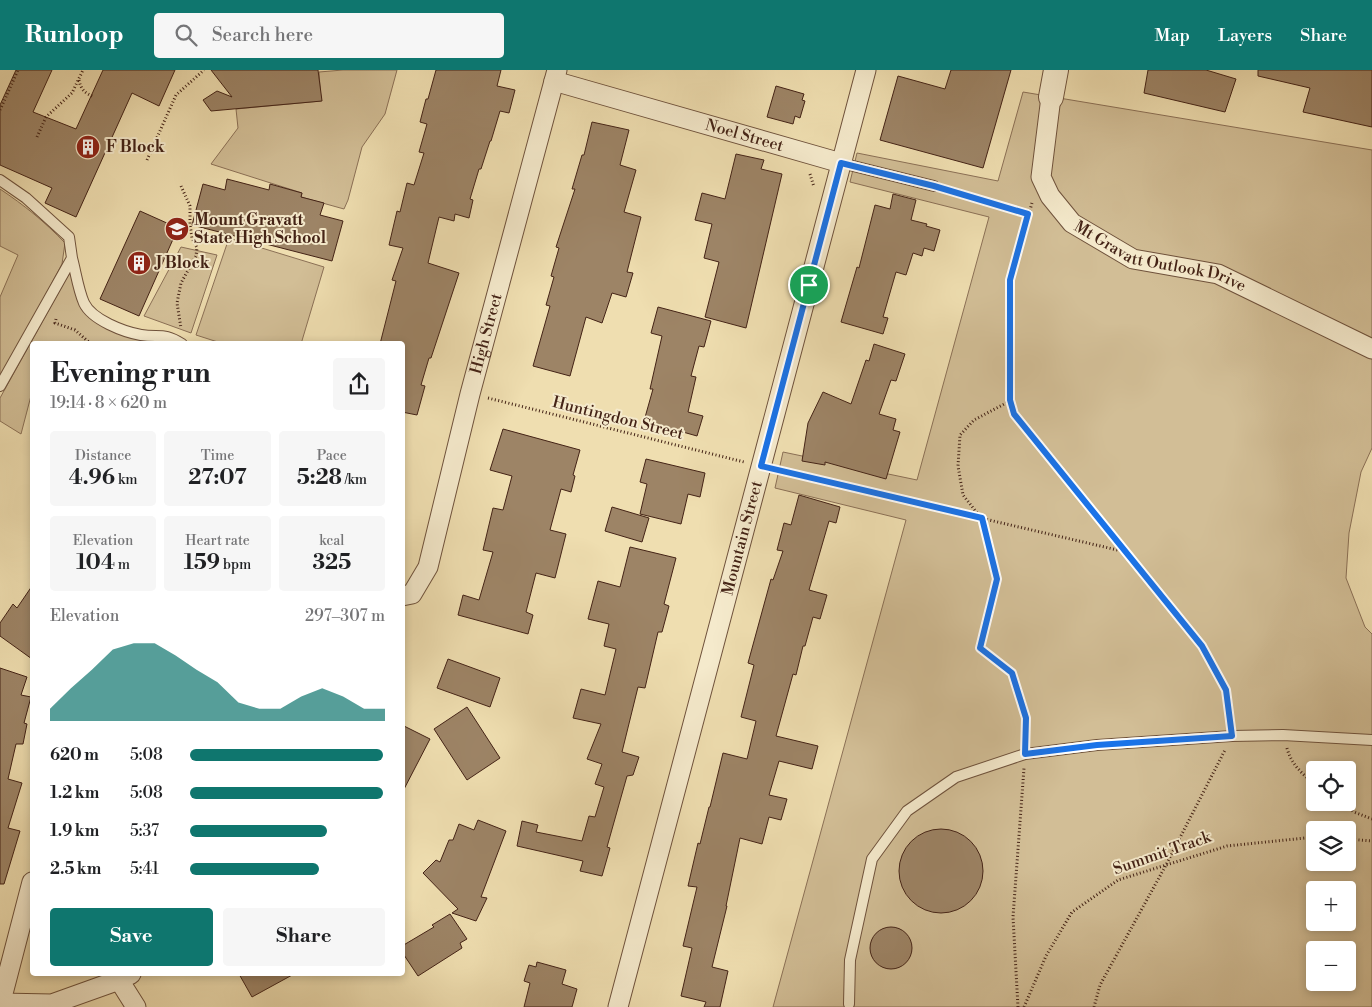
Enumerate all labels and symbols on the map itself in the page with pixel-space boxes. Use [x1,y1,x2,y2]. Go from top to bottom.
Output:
street label: Noel Street [703,115,786,156]
building icon: F Block [75,134,101,160]
place label: F Block [106,137,166,157]
place label: Mount Gravatt State High School [194,210,327,248]
school or university icon: Mount Gravatt State High School [164,216,190,242]
street label: Mt Gravatt Outlook Drive [1070,216,1249,296]
building icon: J Block [126,250,152,276]
place label: J Block [154,253,211,273]
pin [788,264,830,306]
street label: High Street [466,291,507,376]
street label: Huntingdon Street [550,392,686,444]
street label: Mountain Street [717,478,767,597]
street label: Summit Track [1110,826,1215,879]

